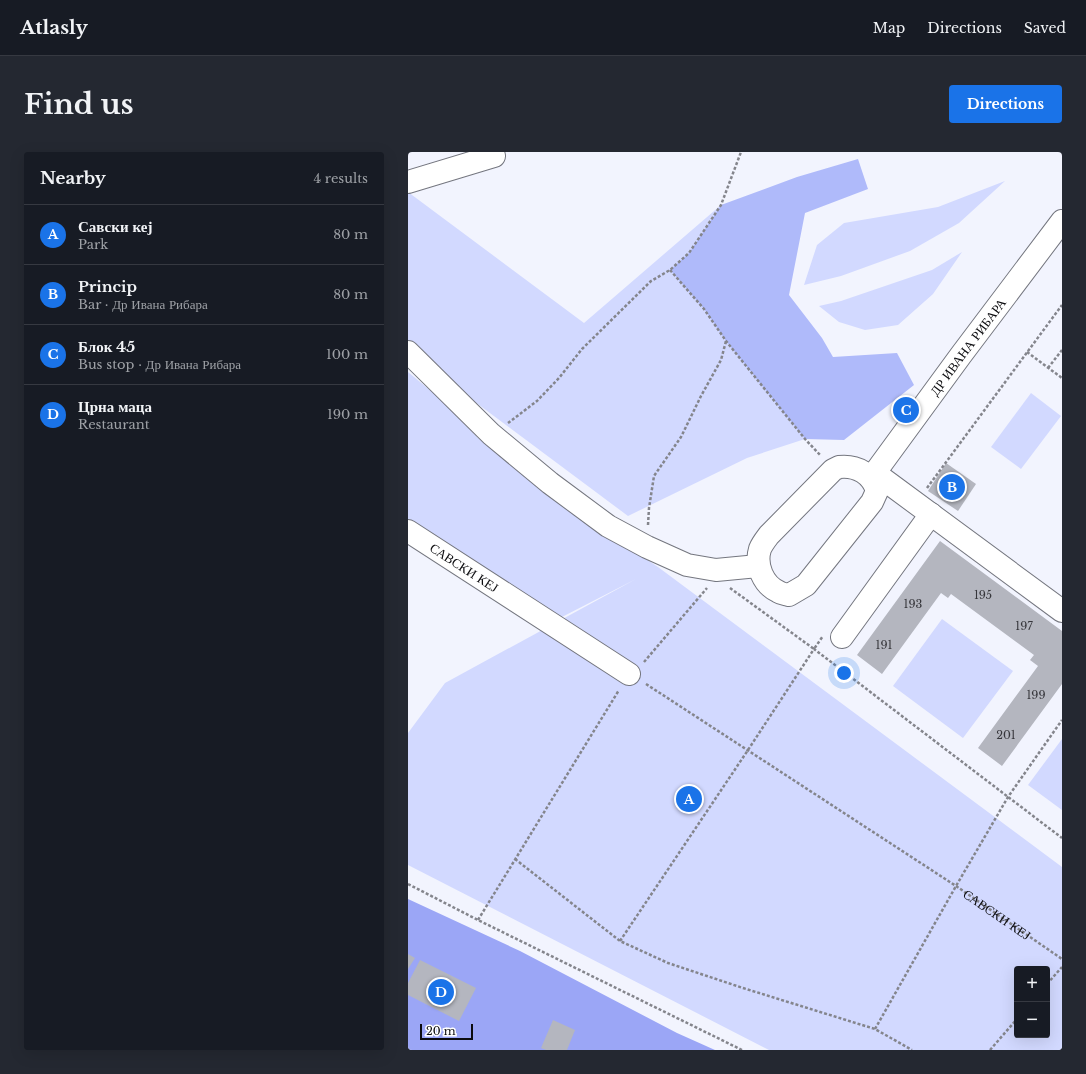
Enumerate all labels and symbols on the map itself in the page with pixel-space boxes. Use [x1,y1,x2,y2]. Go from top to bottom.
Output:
street label: ДР ИВАНА РИБАРА [926,294,1010,399]
pin: C [893,395,919,425]
pin: B [939,472,965,502]
street label: САВСКИ КЕЈ [427,539,502,596]
house number: 195 [974,588,992,602]
house number: 193 [904,597,923,611]
house number: 197 [1015,619,1033,633]
house number: 191 [876,638,893,652]
your location [834,663,854,683]
house number: 199 [1026,688,1046,702]
house number: 201 [996,728,1016,742]
pin: A [676,784,702,814]
street label: САВСКИ КЕЈ [960,885,1034,944]
pin: D [428,977,454,1007]
scale bar [420,1022,473,1041]

